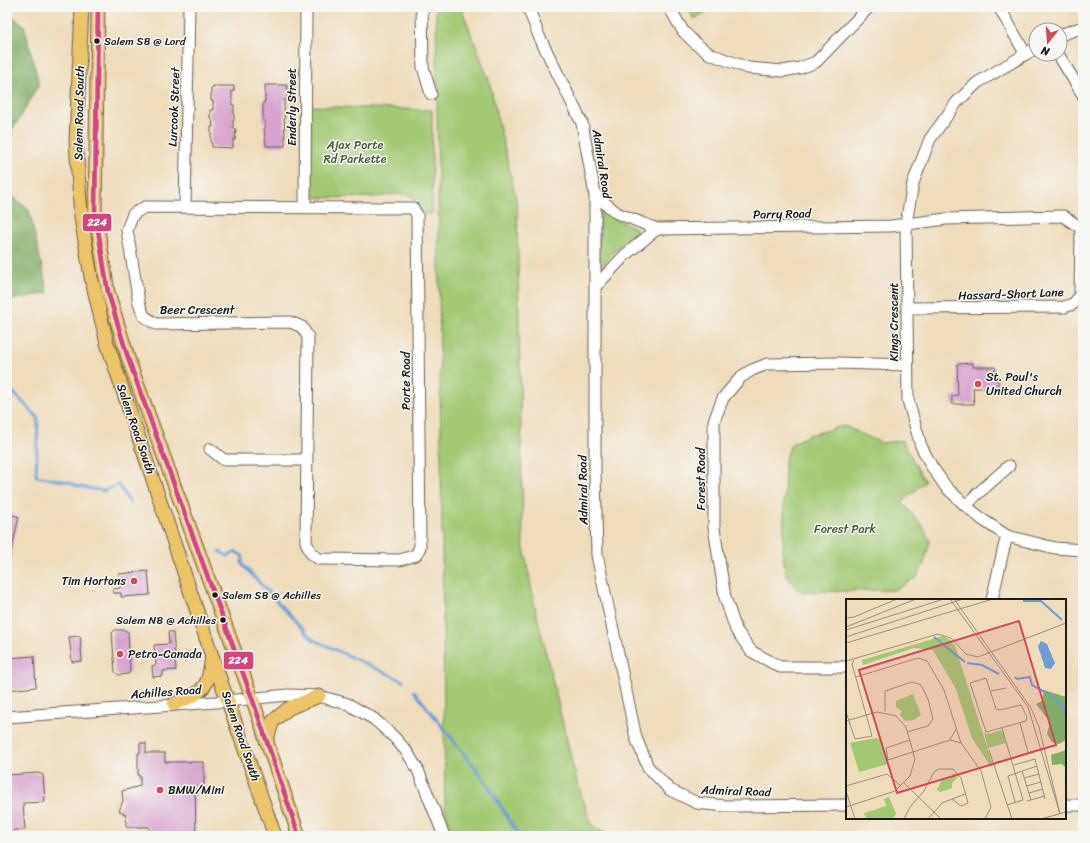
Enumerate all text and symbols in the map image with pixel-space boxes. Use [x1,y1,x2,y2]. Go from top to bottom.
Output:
north arrow [1028,22,1068,62]
place label: Salem SB @ Lord [104,32,187,51]
marker: Salem SB @ Lord [92,36,102,46]
text: N [1038,41,1053,62]
street label: Salem Road South [67,65,91,161]
street label: Lurcook Street [162,66,186,147]
street label: Enderly Street [281,68,303,146]
street label: Admiral Road [586,127,618,201]
park label: Ajax Porte Rd Parkette [324,134,387,170]
street label: Parry Road [753,202,813,226]
line badge: 224 [82,213,112,232]
text: 224 [86,213,107,232]
street label: Hassard-Short Lane [958,281,1064,307]
street label: Kings Crescent [883,282,905,362]
street label: Beer Crescent [160,299,235,321]
street label: Porte Road [395,351,417,410]
place label: St. Paul's United Church [986,366,1062,402]
marker: St. Paul's United Church [973,379,983,389]
street label: Salem Road South [110,381,162,477]
street label: Forest Road [690,446,712,510]
street label: Admiral Road [571,454,595,526]
park label: Forest Park [814,518,877,540]
place label: Tim Hortons [61,570,126,592]
marker: Tim Hortons [129,576,139,586]
place label: Salem SB @ Achilles [222,586,322,605]
marker: Salem SB @ Achilles [210,590,220,600]
inset map [846,599,1066,819]
place label: Salem NB @ Achilles [116,611,217,630]
marker: Salem NB @ Achilles [218,615,228,625]
place label: Petro-Canada [128,643,203,665]
marker: Petro-Canada [115,649,125,659]
line badge: 224 [223,651,254,670]
text: 224 [227,651,248,670]
street label: Achilles Road [129,679,203,706]
street label: Salem Road South [215,688,267,784]
place label: BMW/Mini [168,779,225,801]
street label: Admiral Road [700,779,772,803]
marker: BMW/Mini [155,785,165,795]

